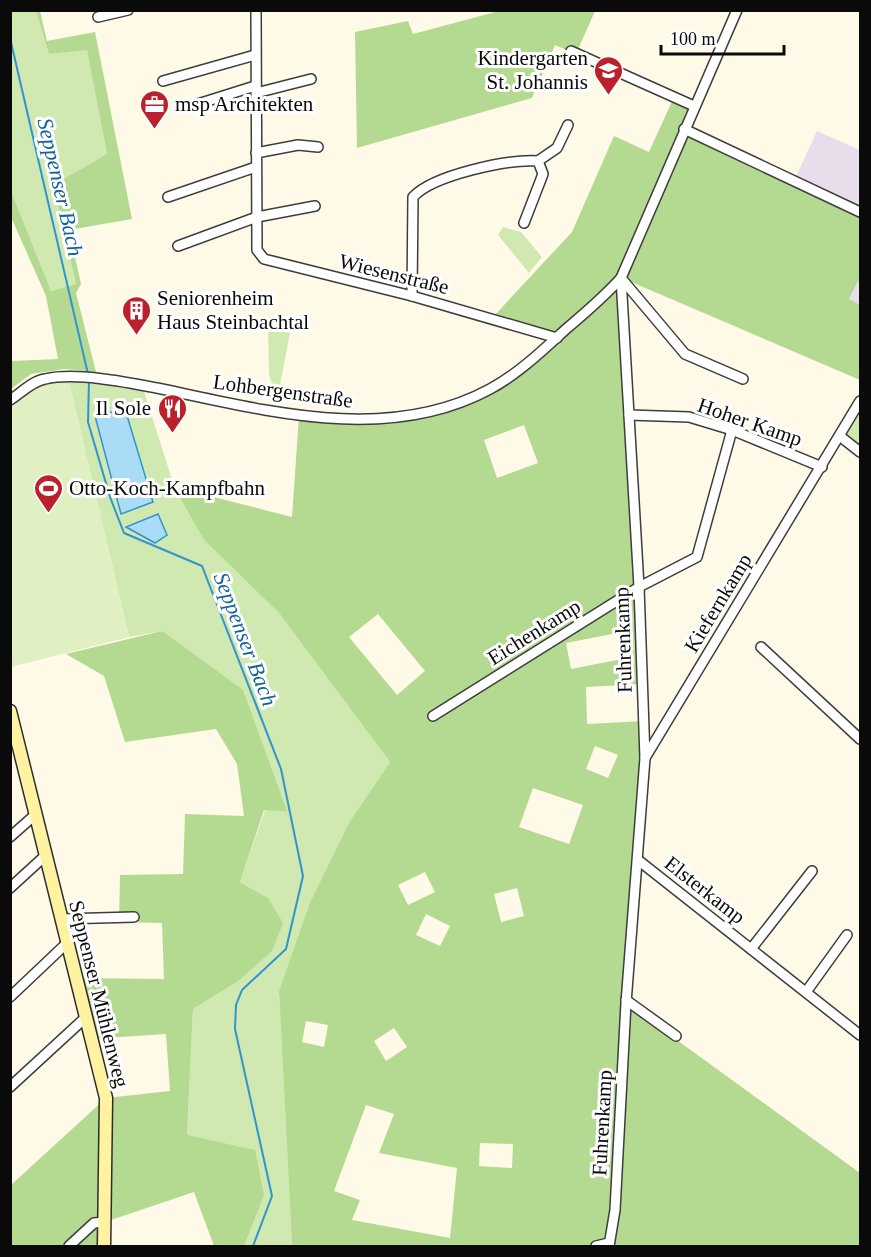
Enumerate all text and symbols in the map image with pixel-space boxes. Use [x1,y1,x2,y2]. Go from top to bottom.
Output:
scale bar [661,18,784,56]
text: 100 m [670,29,716,49]
place label: Kindergarten St. Johannis [478,46,588,94]
school or university icon: Kindergarten St. Johannis [593,54,625,96]
office icon: msp Architekten [138,88,170,130]
place label: msp Architekten [175,92,314,116]
water label: Seppenser Bach [32,116,89,259]
street label: Wiesenstraße [337,249,451,299]
place label: Seniorenheim Haus Steinbachtal [157,286,309,334]
building icon: Seniorenheim Haus Steinbachtal [120,294,152,336]
street label: Lohbergenstraße [212,369,354,413]
restaurant icon: Il Sole [156,392,188,434]
street label: Hoher Kamp [695,393,805,451]
place label: Il Sole [96,396,151,420]
sports icon: Otto-Koch-Kampfbahn [32,472,64,514]
place label: Otto-Koch-Kampfbahn [69,476,265,500]
street label: Kiefernkamp [679,549,757,657]
water label: Seppenser Bach [209,569,282,710]
street label: Fuhrenkamp [609,587,637,693]
street label: Eichenkamp [483,594,585,670]
street label: Elsterkamp [660,851,750,929]
street label: Seppenser Mühlenweg [64,898,134,1090]
street label: Fuhrenkamp [587,1069,617,1177]

